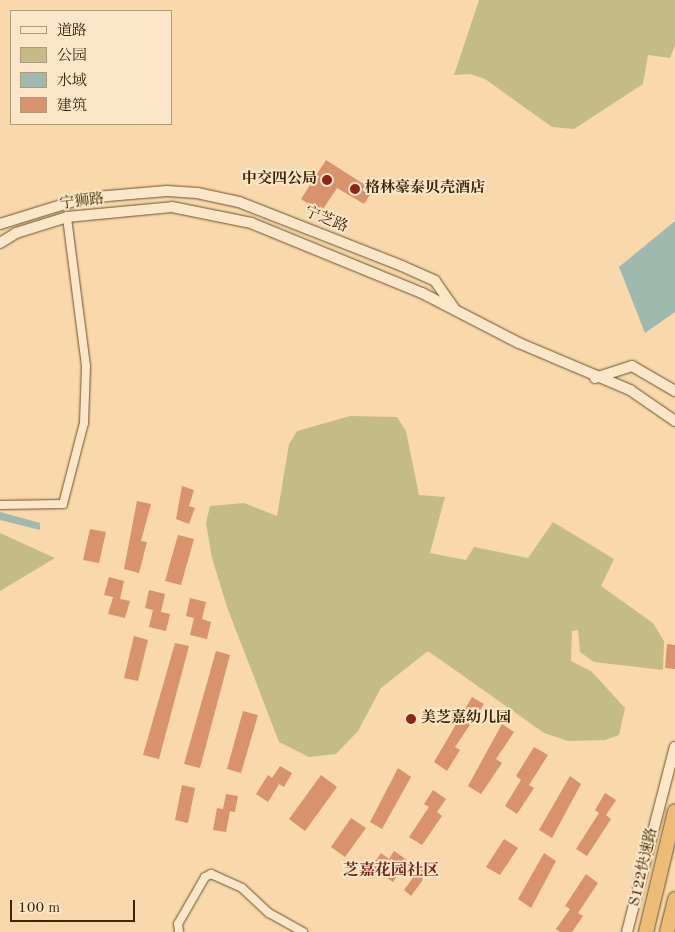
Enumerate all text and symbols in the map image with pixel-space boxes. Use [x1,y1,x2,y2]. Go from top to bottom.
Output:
legend [10,10,172,125]
text: 道路 [57,24,87,39]
text: 公园 [57,49,87,64]
text: 水域 [57,74,87,89]
text: 建筑 [57,99,87,114]
place label: 中交四公局 [242,171,317,189]
marker: 中交四公局 [321,174,333,186]
place label: 格林豪泰贝壳酒店 [365,180,485,198]
marker: 格林豪泰贝壳酒店 [349,183,361,195]
street label: 宁狮路 [59,190,105,214]
street label: 宁芝路 [302,203,350,237]
place label: 美芝嘉幼儿园 [421,710,511,728]
marker: 美芝嘉幼儿园 [405,713,417,725]
street label: S122快速路 [626,826,662,908]
district label: 芝嘉花园社区 [343,861,439,881]
scale bar [12,890,138,922]
text: 100 m [18,901,60,916]

